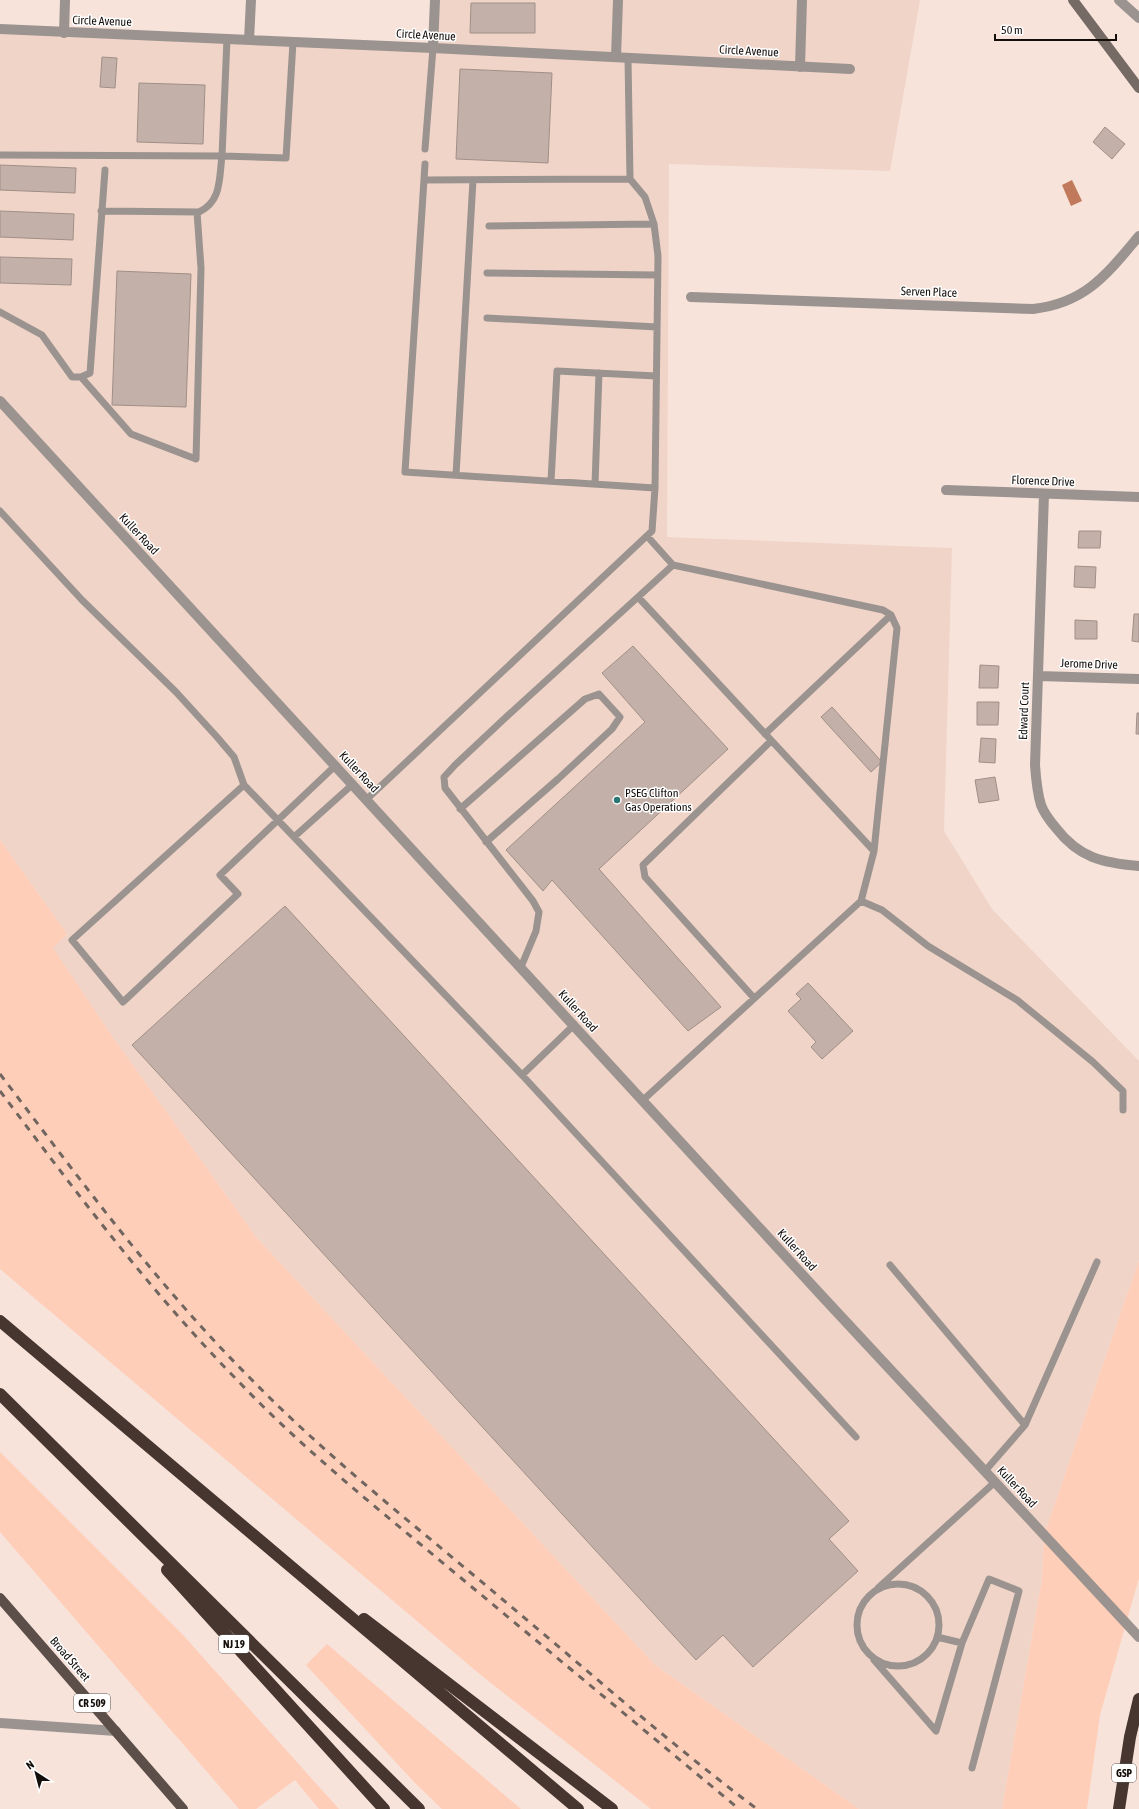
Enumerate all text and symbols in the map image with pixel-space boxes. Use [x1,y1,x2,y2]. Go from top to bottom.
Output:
street label: Circle Avenue [72,13,132,29]
scale bar [995,16,1116,42]
text: 50 m [1001,23,1023,37]
street label: Circle Avenue [396,26,456,44]
street label: Circle Avenue [719,42,779,60]
street label: Serven Place [901,284,957,300]
street label: Florence Drive [1011,473,1075,489]
street label: Kuller Road [116,510,162,558]
street label: Jerome Drive [1060,656,1118,672]
street label: Edward Court [1016,681,1032,740]
street label: Kuller Road [336,748,382,796]
place label: PSEG Clifton Gas Operations [625,786,692,814]
marker: PSEG Clifton Gas Operations [612,795,622,805]
street label: Kuller Road [556,987,600,1035]
street label: Kuller Road [775,1226,819,1274]
street label: Kuller Road [994,1463,1040,1511]
street label: Broad Street [47,1634,93,1684]
road number: NJ 19 [219,1635,249,1653]
road number: CR 509 [74,1694,110,1712]
north arrow [16,1753,56,1793]
text: N [24,1758,36,1772]
road number: GSP [1112,1764,1136,1782]

